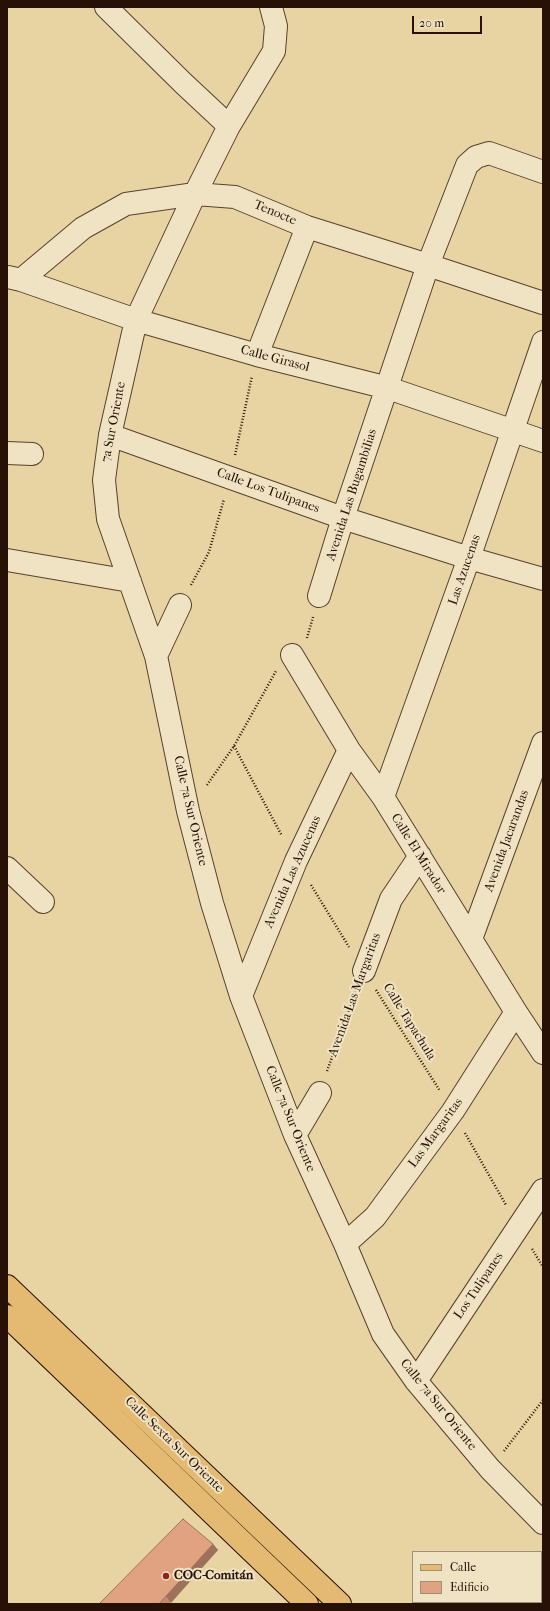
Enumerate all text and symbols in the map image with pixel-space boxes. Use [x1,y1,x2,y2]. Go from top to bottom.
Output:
scale bar [414,8,484,34]
text: 20 m [419,16,444,30]
street label: Tenocte [251,197,299,229]
street label: Calle Girasol [239,342,311,376]
street label: 7a Sur Oriente [99,380,129,464]
street label: Avenida Las Bugambilias [323,427,381,563]
street label: Calle Los Tulipanes [214,465,322,517]
street label: Las Azucenas [446,533,484,607]
street label: Calle 7a Sur Oriente [170,754,210,868]
street label: Avenida Jacarandas [481,788,533,894]
street label: Calle El Mirador [387,811,449,897]
street label: Avenida Las Azucenas [261,813,325,931]
street label: Avenida Las Margaritas [325,931,385,1059]
street label: Calle Tapachula [379,981,439,1063]
street label: Calle 7a Sur Oriente [262,1064,318,1174]
street label: Las Margaritas [405,1095,467,1171]
street label: Los Tulipanes [451,1250,507,1322]
street label: Calle 7a Sur Oriente [396,1356,480,1454]
street label: Calle Sexta Sur Oriente [121,1394,227,1496]
legend [412,1551,542,1603]
text: Calle [450,1560,476,1574]
place label: COC-Comitán [174,1568,253,1584]
marker: COC-Comitán [161,1571,171,1581]
text: Edificio [450,1580,489,1594]

